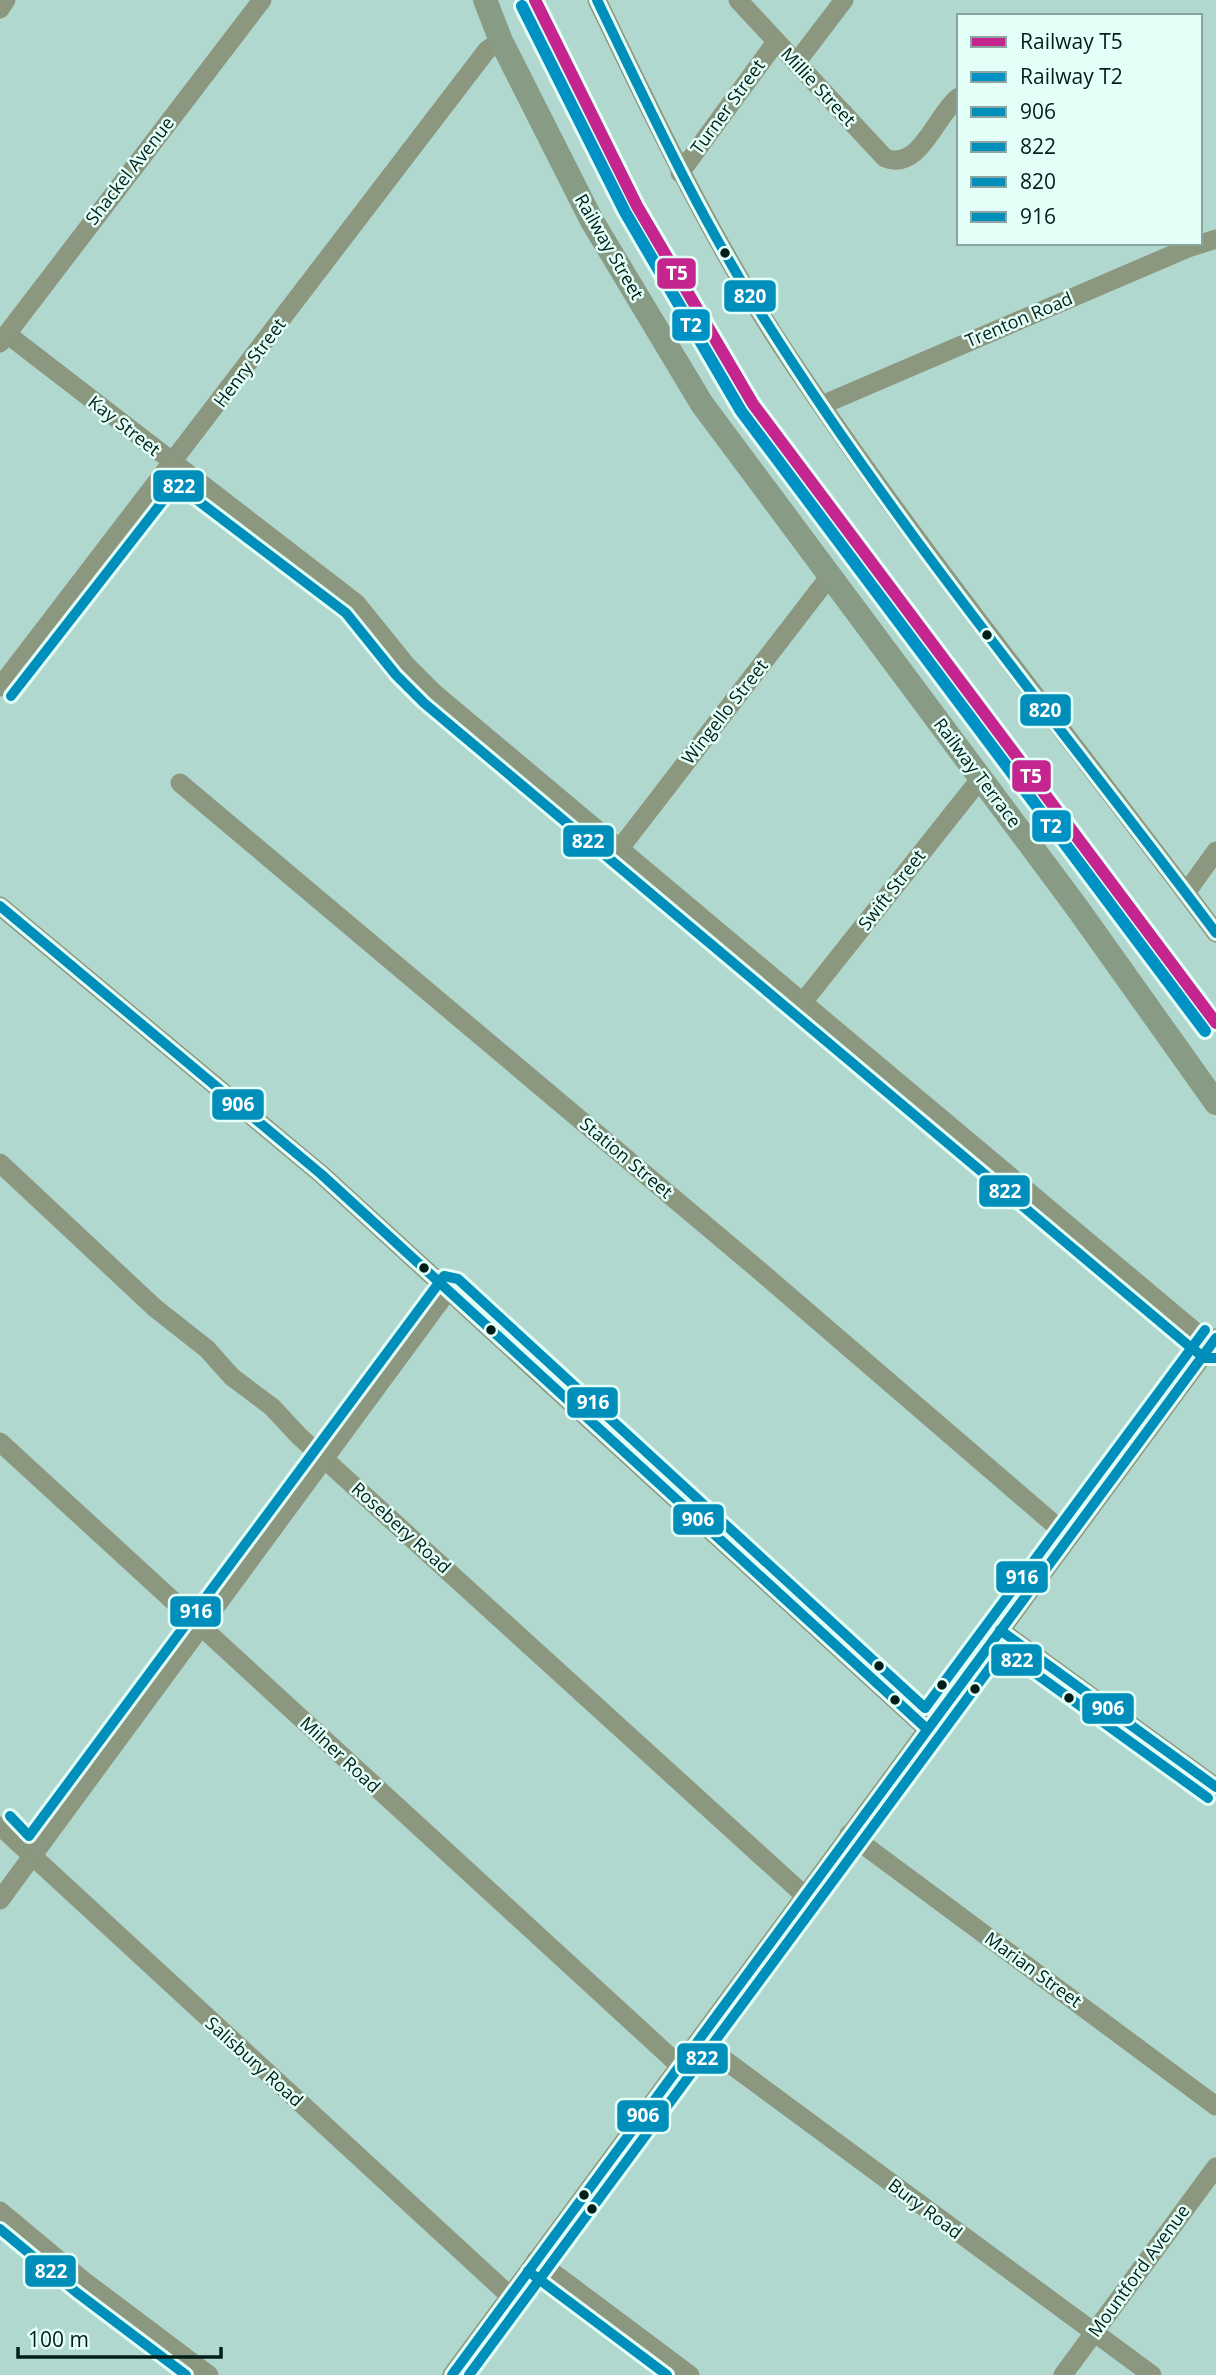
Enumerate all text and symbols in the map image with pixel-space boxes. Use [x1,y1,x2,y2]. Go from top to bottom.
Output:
legend [957,14,1202,245]
text: Railway T5 [1020,27,1123,55]
street label: Millie Street [776,42,861,131]
street label: Turner Street [685,54,770,159]
text: Railway T2 [1020,62,1123,90]
text: 906 [1020,97,1056,125]
street label: Shackel Avenue [79,111,179,229]
text: 822 [1020,132,1056,160]
text: 820 [1020,167,1056,195]
street label: Railway Street [570,189,650,304]
text: 916 [1020,202,1056,230]
unlabelled marker [718,246,732,260]
line badge: T5 [656,257,697,290]
text: T5 [666,260,688,286]
line badge: 820 [723,279,777,313]
text: 820 [734,283,766,309]
street label: Trenton Road [961,286,1076,352]
line badge: T2 [671,308,711,342]
text: T2 [680,312,702,338]
street label: Henry Street [208,313,291,412]
street label: Kay Street [84,390,165,461]
line badge: 822 [152,469,205,503]
text: 822 [163,473,195,499]
unlabelled marker [980,628,994,642]
street label: Wingello Street [676,654,773,769]
line badge: 820 [1019,693,1072,727]
text: 820 [1029,697,1061,723]
street label: Railway Terrace [929,713,1027,832]
line badge: T5 [1011,759,1052,793]
text: T5 [1020,763,1042,789]
line badge: T2 [1031,809,1072,843]
text: T2 [1040,813,1062,839]
line badge: 822 [562,824,615,858]
text: 822 [572,828,604,854]
street label: Swift Street [852,844,930,935]
line badge: 906 [211,1088,265,1121]
text: 906 [222,1091,254,1117]
street label: Station Street [575,1111,678,1203]
line badge: 822 [978,1174,1031,1208]
text: 822 [989,1178,1021,1204]
unlabelled marker [417,1261,431,1275]
unlabelled marker [484,1323,498,1337]
line badge: 916 [566,1386,619,1419]
text: 916 [577,1389,609,1415]
street label: Rosebery Road [347,1476,456,1578]
line badge: 906 [672,1503,725,1536]
text: 906 [682,1506,714,1532]
line badge: 916 [995,1560,1049,1594]
text: 916 [1006,1564,1038,1590]
line badge: 916 [169,1595,222,1628]
text: 916 [180,1598,212,1624]
line badge: 822 [990,1643,1043,1677]
text: 822 [1001,1647,1033,1673]
unlabelled marker [872,1659,886,1673]
unlabelled marker [935,1678,949,1692]
unlabelled marker [968,1682,982,1696]
unlabelled marker [1062,1691,1076,1705]
line badge: 906 [1081,1692,1135,1725]
unlabelled marker [888,1693,902,1707]
text: 906 [1092,1695,1124,1721]
street label: Milner Road [295,1711,386,1798]
street label: Marian Street [980,1926,1087,2012]
street label: Salisbury Road [201,2011,309,2112]
line badge: 822 [676,2042,729,2075]
text: 822 [686,2045,718,2071]
line badge: 906 [616,2099,670,2133]
text: 906 [627,2102,659,2128]
street label: Bury Road [884,2173,967,2244]
unlabelled marker [577,2188,591,2202]
street label: Mountford Avenue [1082,2199,1194,2341]
unlabelled marker [585,2202,599,2216]
line badge: 822 [24,2254,77,2288]
text: 822 [35,2258,67,2284]
scale bar [18,2316,220,2360]
text: 100 m [28,2325,89,2353]

